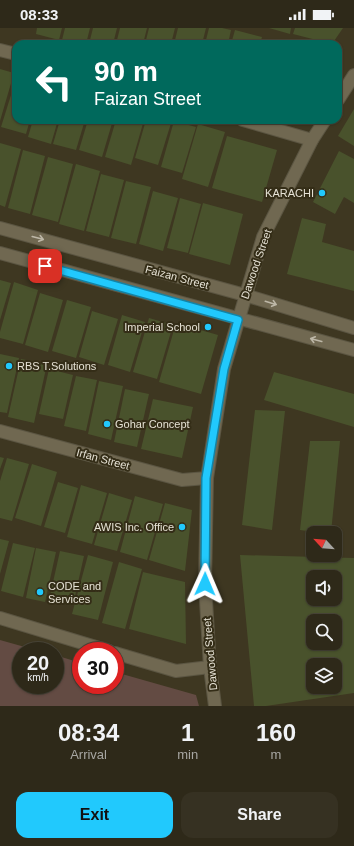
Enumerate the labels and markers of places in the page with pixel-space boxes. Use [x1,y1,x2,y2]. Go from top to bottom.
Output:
place label: KARACHI [265,187,314,199]
marker: KARACHI [317,188,327,198]
pin [28,249,62,283]
place label: Imperial School [124,321,200,333]
marker: Imperial School [203,322,213,332]
place label: RBS T.Solutions [17,360,97,372]
marker: RBS T.Solutions [4,361,14,371]
place label: Gohar Concept [115,418,190,430]
marker: Gohar Concept [102,419,112,429]
place label: AWIS Inc. Office [94,521,174,533]
marker: AWIS Inc. Office [177,522,187,532]
place label: CODE and Services [48,580,101,605]
marker: CODE and Services [35,587,45,597]

